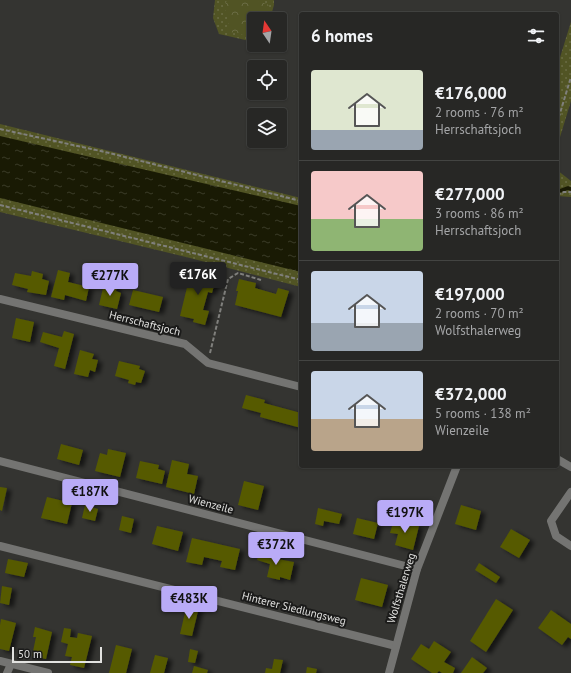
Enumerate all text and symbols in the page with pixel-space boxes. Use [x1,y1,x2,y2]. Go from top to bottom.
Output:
north arrow [247,12,287,52]
map controls [247,12,287,148]
text: 6 homes [311,25,373,47]
icon: filters [525,25,547,47]
button: locate [247,60,287,100]
text: €176,000 [435,82,507,104]
icon: home [343,86,391,134]
text: 2 rooms · 76 m² [435,104,524,121]
button: layers [247,108,287,148]
text: Herrschaftsjoch [435,121,521,138]
text: €277,000 [435,183,505,205]
icon: home [343,187,391,235]
text: 3 rooms · 86 m² [435,205,524,222]
text: Herrschaftsjoch [435,222,521,239]
pin: €176K [170,262,226,296]
pin: €277K [82,263,138,297]
text: €176K [179,266,217,283]
text: €277K [91,267,129,284]
text: €197,000 [435,283,505,305]
icon: home [343,287,391,335]
text: 2 rooms · 70 m² [435,305,524,322]
street label: Herrschaftsjoch [108,307,182,339]
text: Wolfsthalerweg [435,322,521,339]
text: €372,000 [435,383,507,405]
icon: home [343,387,391,435]
text: 5 rooms · 138 m² [435,405,531,422]
text: Wienzeile [435,422,489,439]
pin: €187K [62,479,118,513]
text: €187K [71,483,109,500]
street label: Wienzeile [187,491,235,517]
pin: €197K [377,500,433,534]
text: €197K [386,504,424,521]
pin: €372K [248,532,304,566]
text: €372K [257,536,295,553]
street label: Wolfsthalerweg [384,551,418,625]
pin: €483K [161,586,217,620]
street label: Hinterer Siedlungsweg [240,588,348,628]
text: €483K [170,590,208,607]
scale bar [12,645,102,664]
text: 50 m [18,647,42,661]

